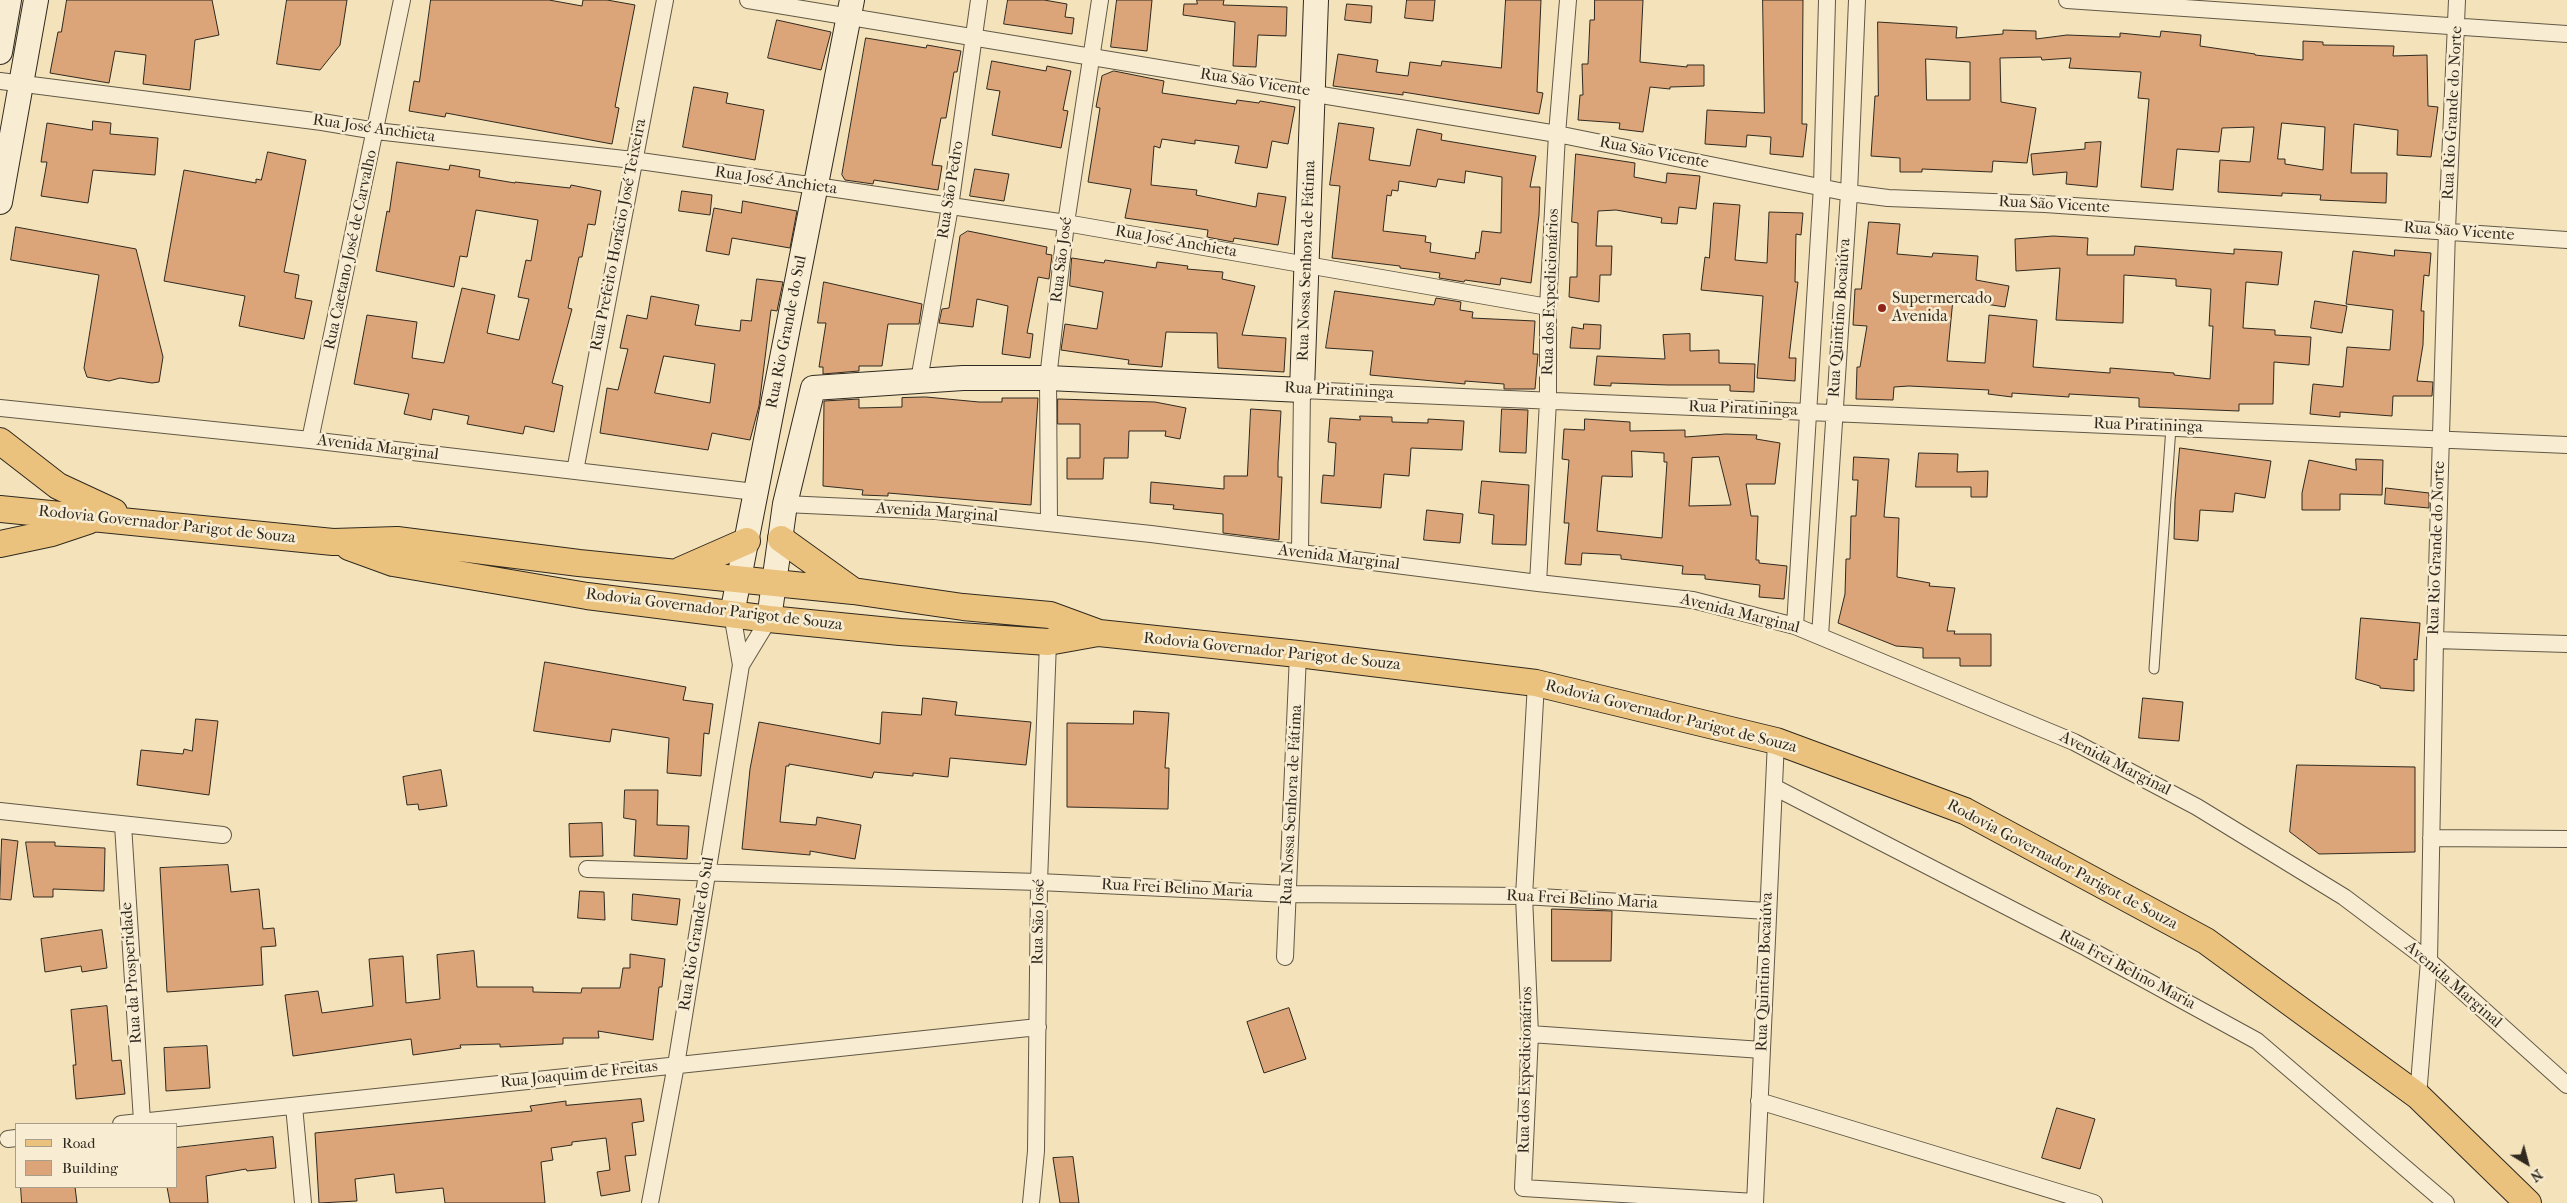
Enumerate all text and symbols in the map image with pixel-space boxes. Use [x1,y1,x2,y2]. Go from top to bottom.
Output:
street label: Rua Rio Grande do Norte [2439,25,2467,201]
street label: Rua São Vicente [1199,65,1311,101]
street label: Rua José Anchieta [312,111,436,147]
street label: Rua Prefeito Horácio José Teixeira [587,117,651,353]
street label: Rua São Vicente [1598,133,1710,173]
street label: Rua São Pedro [934,140,968,240]
street label: Rua Caetano José de Carvalho [320,148,382,352]
street label: Rua Nossa Senhora de Fátima [1294,160,1320,362]
street label: Rua José Anchieta [714,163,838,199]
street label: Rua São Vicente [1998,193,2110,217]
street label: Rua dos Expedicionários [1538,208,1564,376]
street label: Rua São José [1047,216,1077,304]
street label: Rua São Vicente [2403,219,2515,245]
street label: Rua José Anchieta [1114,222,1238,262]
street label: Rua Quintino Bocaiúva [1825,238,1855,398]
street label: Rua Rio Grande do Sul [763,254,811,410]
place label: Supermercado Avenida [1892,289,1992,327]
marker: Supermercado Avenida [1876,302,1888,314]
street label: Rua Piratininga [1284,379,1394,403]
street label: Rua Piratininga [1688,397,1798,421]
street label: Rua Piratininga [2093,414,2203,438]
street label: Avenida Marginal [316,431,440,465]
street label: Rua Rio Grande do Norte [2424,461,2450,635]
street label: Avenida Marginal [875,499,999,527]
street label: Rodovia Governador Parigot de Souza [37,502,297,548]
street label: Avenida Marginal [1277,541,1401,575]
street label: Rodovia Governador Parigot de Souza [584,585,844,635]
street label: Avenida Marginal [1678,590,1802,638]
street label: Rodovia Governador Parigot de Souza [1142,629,1402,675]
street label: Rodovia Governador Parigot de Souza [1543,676,1799,758]
street label: Rua Nossa Senhora de Fátima [1277,704,1307,906]
street label: Avenida Marginal [2056,728,2174,800]
street label: Rodovia Governador Parigot de Souza [1943,796,2181,934]
street label: Rua Rio Grande do Sul [675,856,719,1012]
street label: Rua Frei Belino Maria [1101,875,1253,903]
street label: Rua São José [1029,879,1049,965]
street label: Rua Frei Belino Maria [1506,886,1658,914]
street label: Rua Quintino Bocaiúva [1753,892,1777,1052]
street label: Rua da Prosperidade [117,902,147,1044]
street label: Rua Frei Belino Maria [2056,926,2198,1014]
street label: Avenida Marginal [2401,938,2505,1032]
street label: Rua dos Expedicionários [1515,986,1537,1154]
street label: Rua Joaquim de Freitas [499,1057,659,1093]
legend [15,1123,178,1188]
text: Road [62,1134,95,1152]
north arrow [2502,1138,2552,1188]
text: Building [62,1159,118,1177]
text: N [2527,1165,2546,1185]

